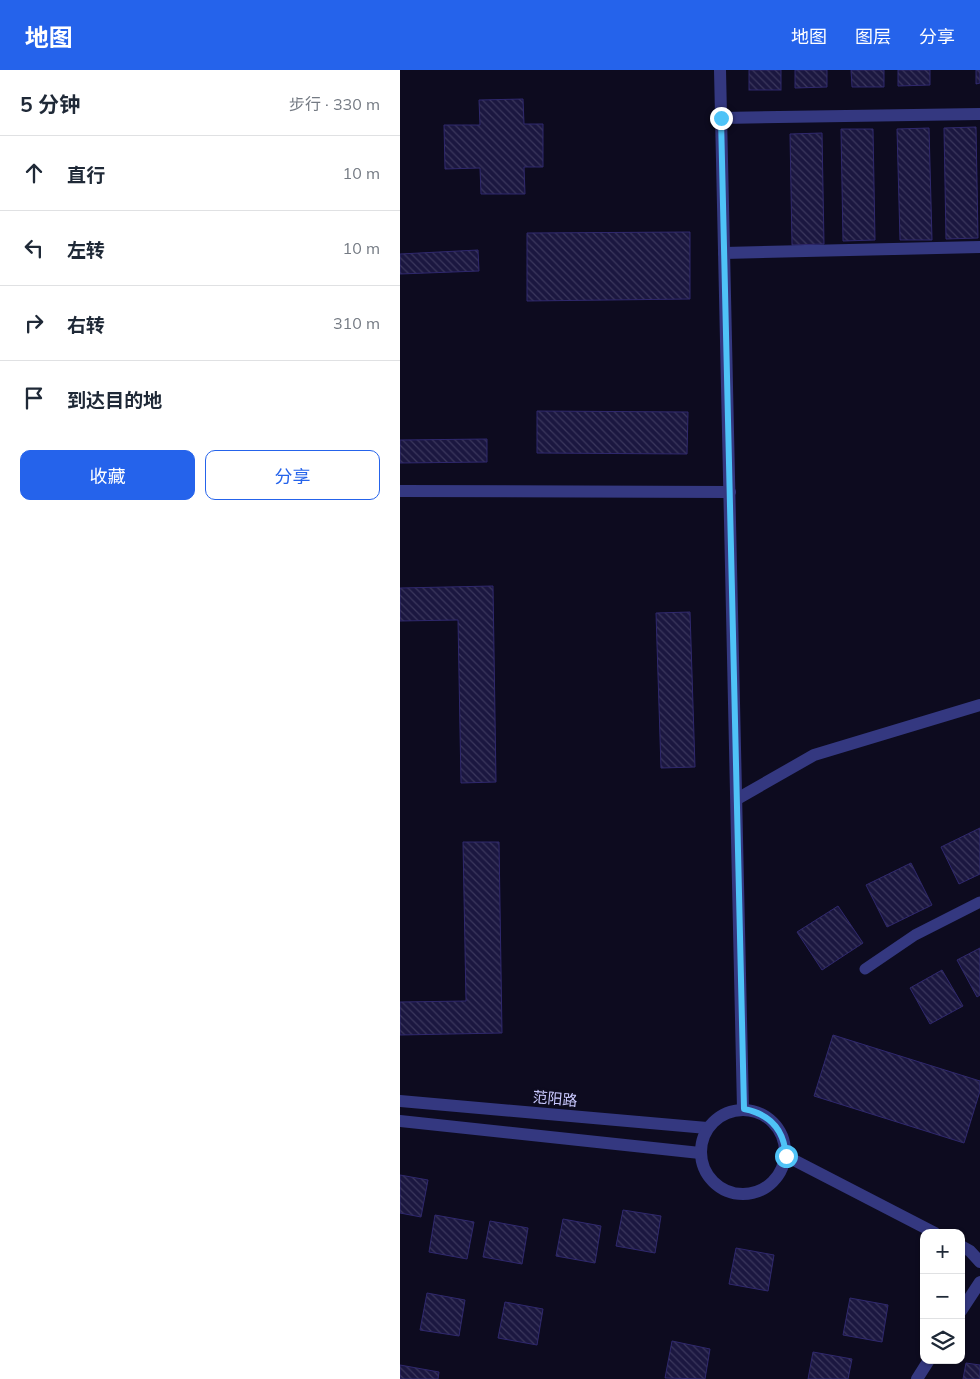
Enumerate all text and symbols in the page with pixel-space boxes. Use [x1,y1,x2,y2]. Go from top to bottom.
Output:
text: 地图 [25,22,73,52]
text: 地图 [791,25,827,48]
text: 图层 [855,25,891,48]
text: 分享 [919,25,955,48]
text: 5 分钟 [20,91,80,117]
text: 步行 · 330 m [289,94,380,114]
route end [710,107,733,130]
icon: ahead [20,159,48,187]
text: 直行 [67,163,105,187]
text: 10 m [343,163,380,183]
icon: left [20,234,48,262]
text: 左转 [67,238,105,262]
text: 10 m [343,238,380,258]
icon: right [20,309,48,337]
text: 右转 [67,313,105,337]
text: 310 m [333,313,380,333]
icon: arrive [20,384,48,412]
text: 到达目的地 [67,388,162,412]
button: 收藏 [20,450,195,500]
button: 分享 [205,450,380,500]
street label: 范阳路 [532,1087,578,1110]
route start [775,1145,798,1168]
map controls [920,1229,965,1364]
button: + [920,1229,965,1274]
button: − [920,1274,965,1319]
button: layers [920,1319,965,1364]

